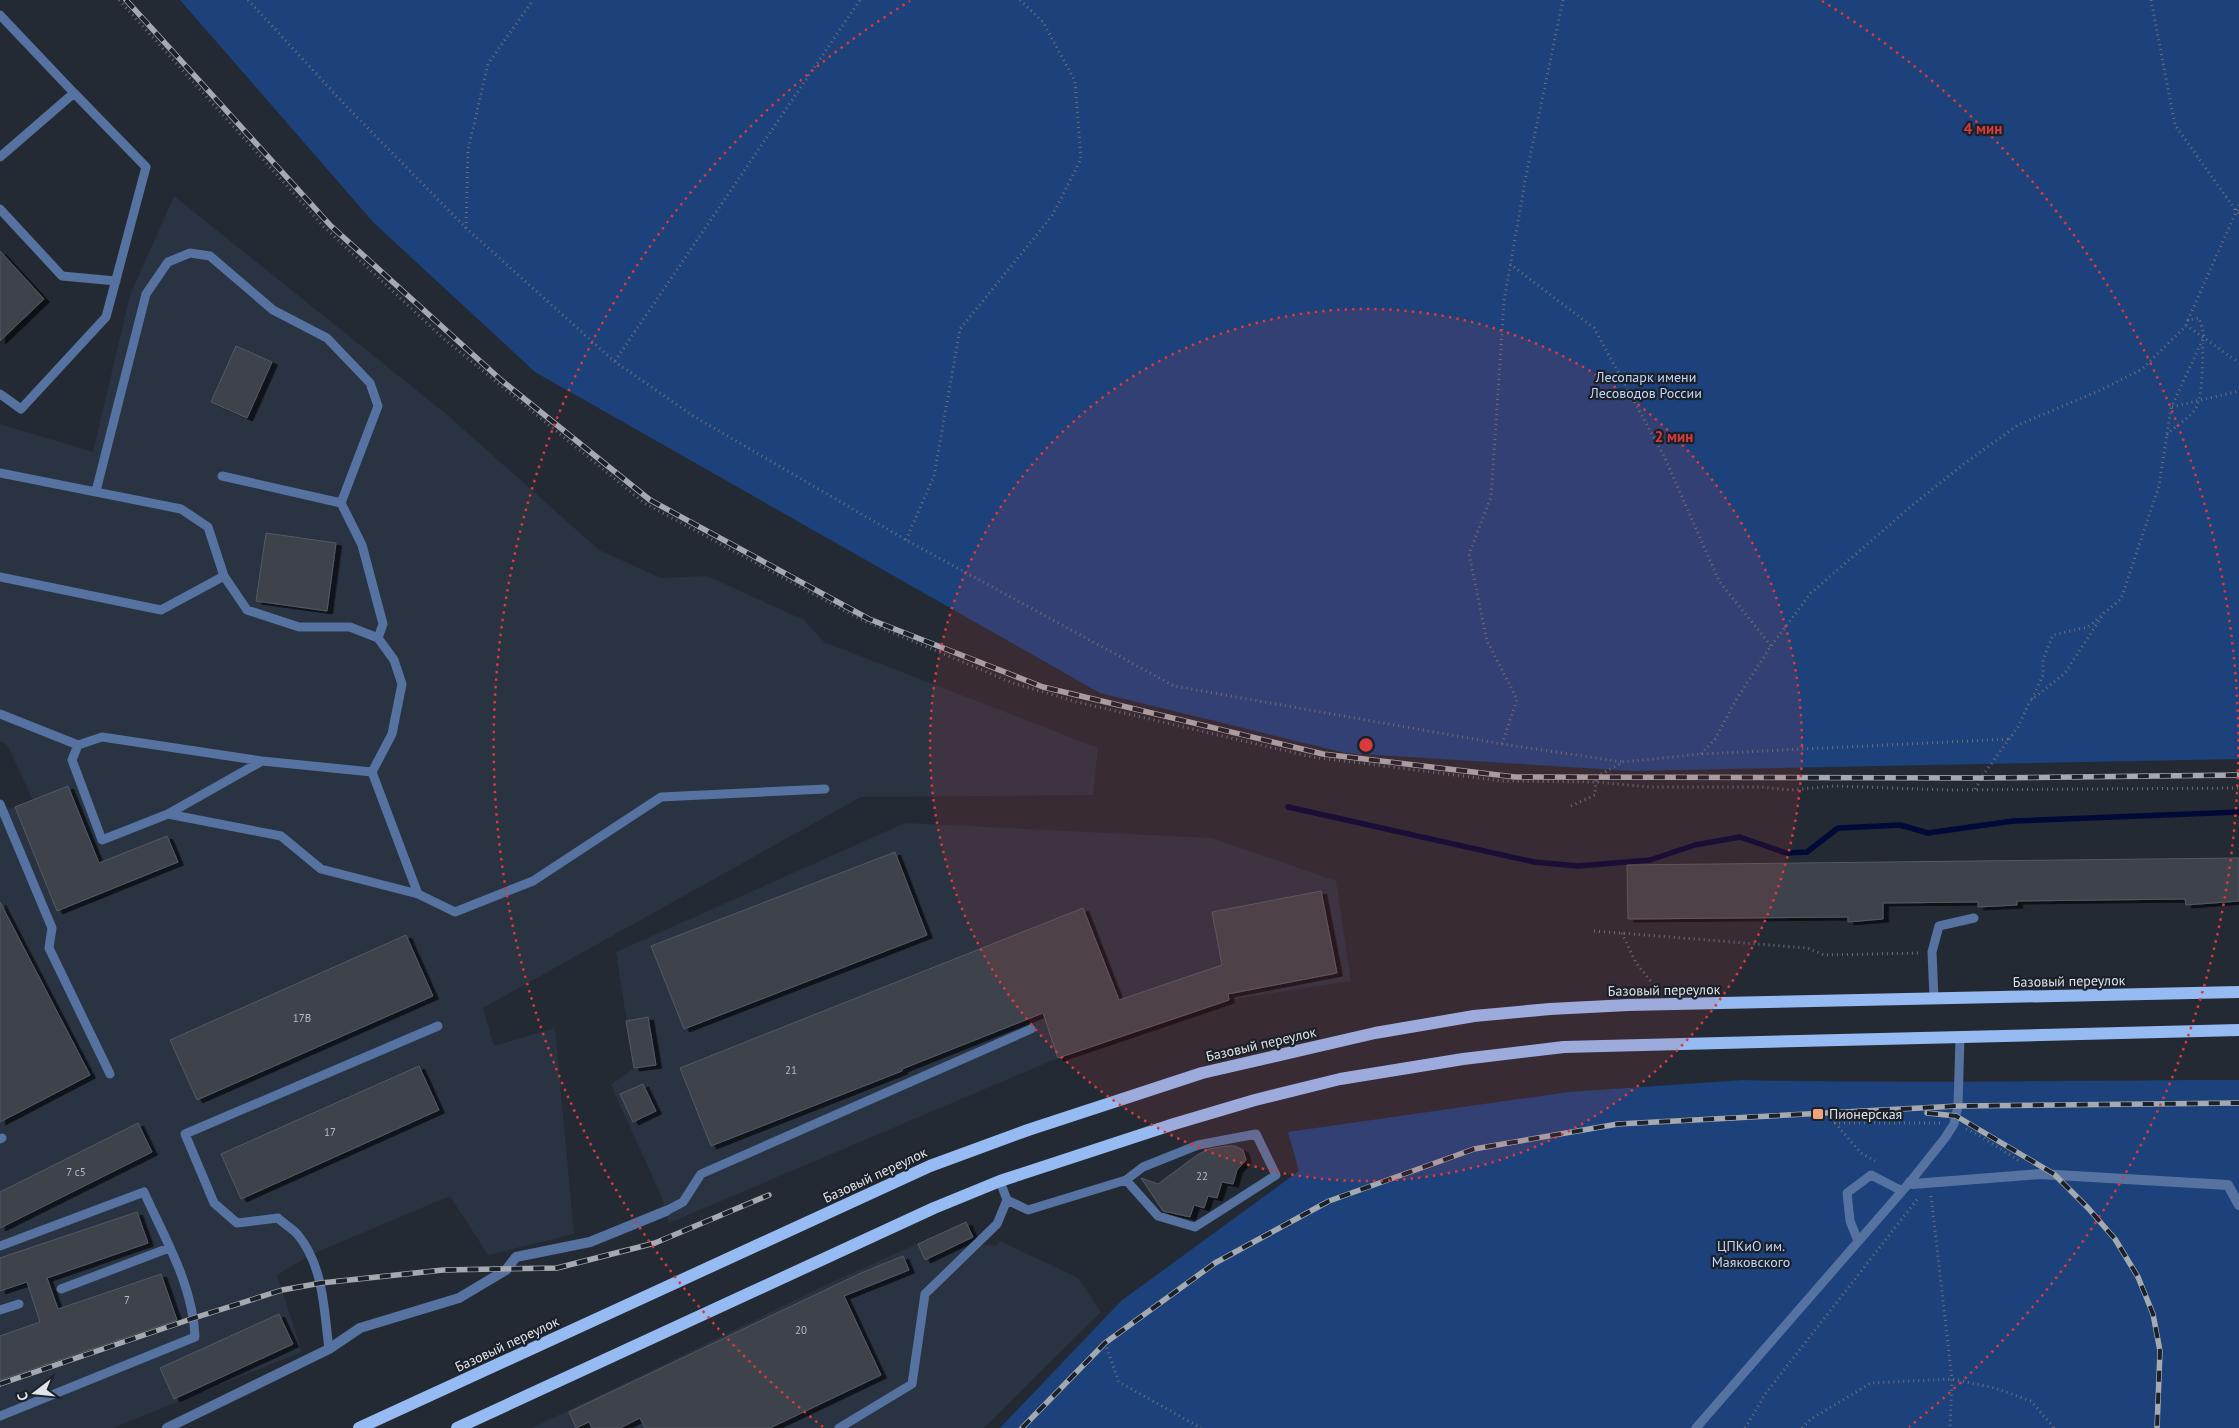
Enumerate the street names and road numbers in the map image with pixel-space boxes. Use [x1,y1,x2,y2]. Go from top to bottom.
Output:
street label: Базовый переулок [2013,971,2126,991]
street label: Базовый переулок [1608,980,1721,1000]
street label: Базовый переулок [1204,1023,1318,1065]
street label: Базовый переулок [820,1143,930,1207]
street label: Базовый переулок [452,1312,562,1376]

